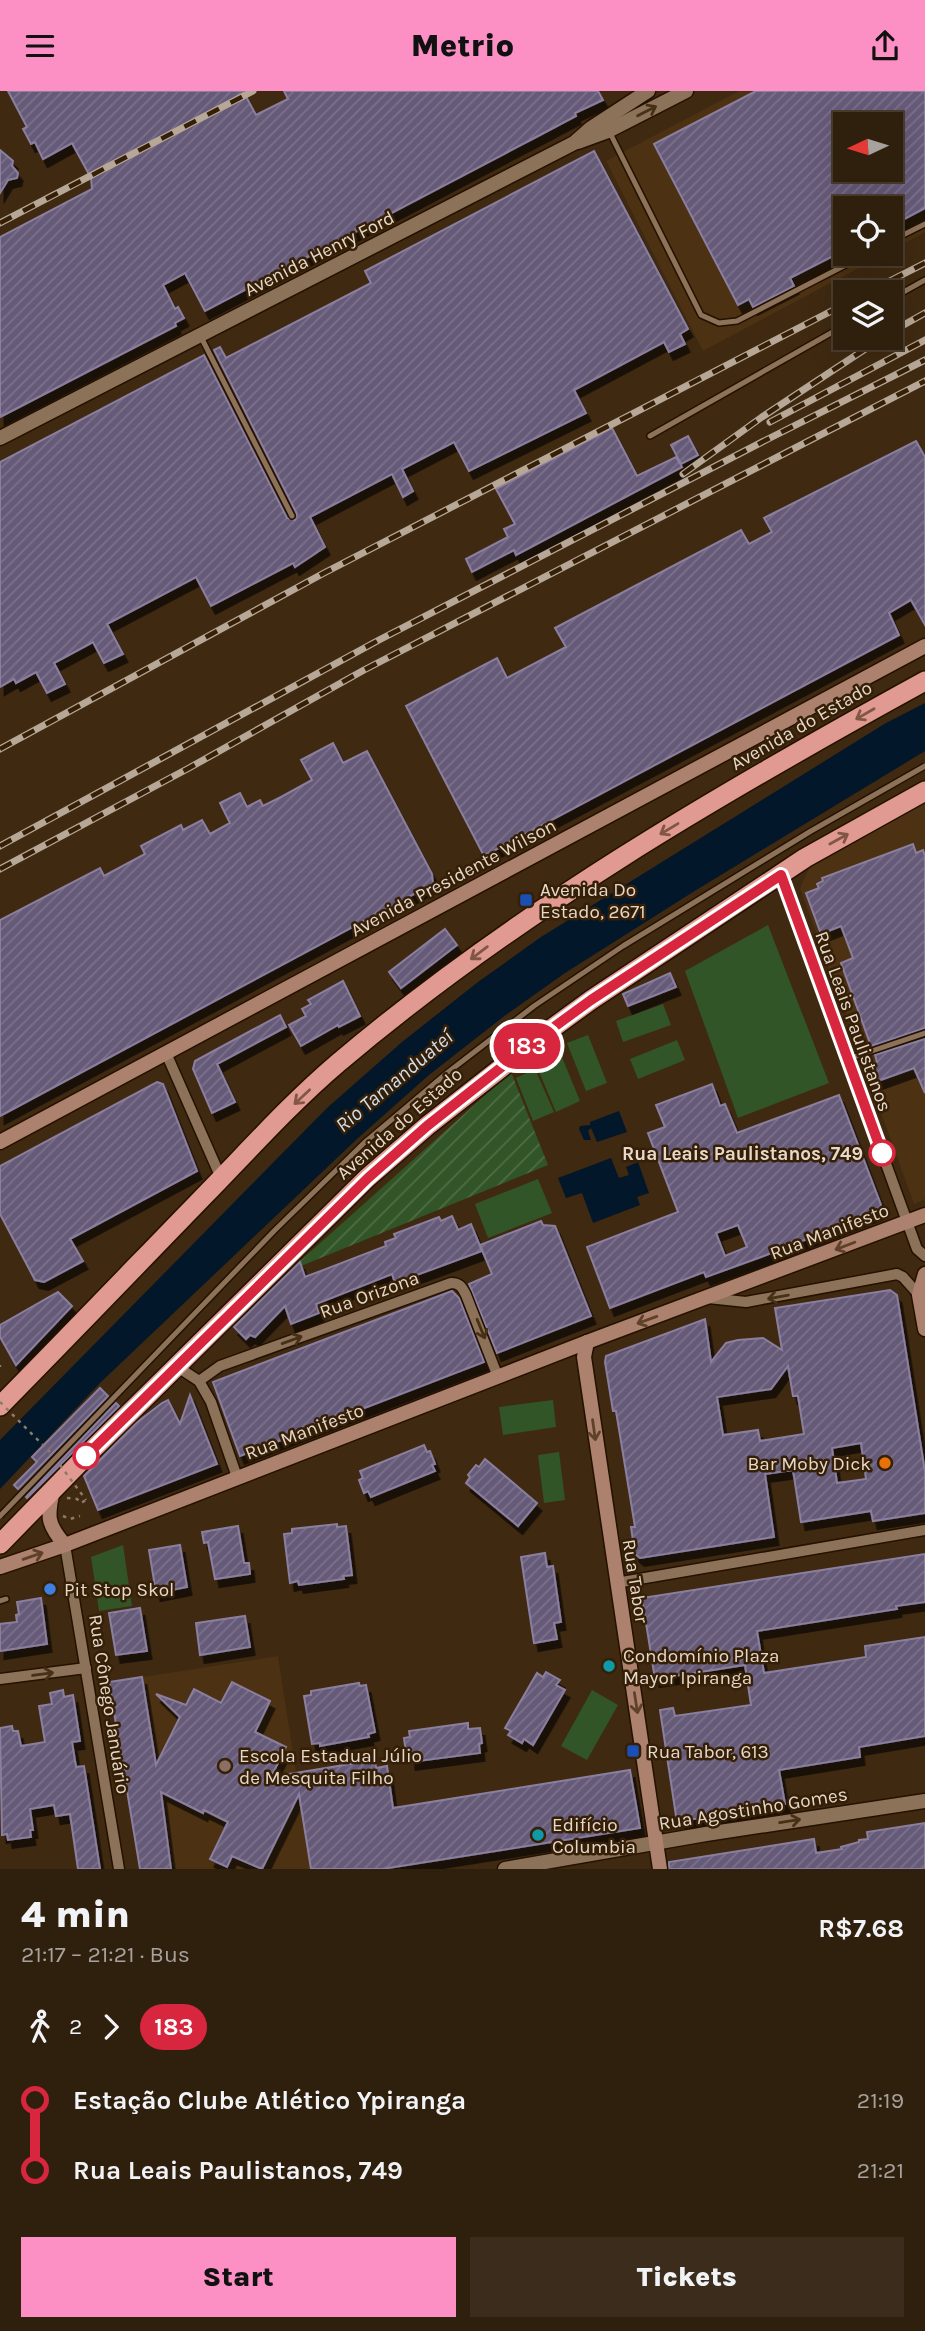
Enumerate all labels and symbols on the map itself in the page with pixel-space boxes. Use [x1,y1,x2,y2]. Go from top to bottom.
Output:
one-way arrow [636,103,657,117]
north arrow [833,112,903,182]
street label: Avenida Henry Ford [241,207,398,301]
street label: Avenida do Estado [727,677,876,775]
one-way arrow [856,707,876,721]
street label: Avenida Presidente Wilson [347,814,560,942]
one-way arrow [660,823,680,837]
one-way arrow [829,832,849,846]
place label: Avenida Do Estado, 2671 [540,879,645,923]
marker: Avenida Do Estado, 2671 [518,892,534,908]
street label: Rua Leais Paulistanos [810,928,896,1114]
one-way arrow [470,946,488,961]
water label: Rio Tamanduateí [330,1023,459,1137]
line badge: 183 [487,1023,567,1069]
street label: Avenida do Estado [332,1063,467,1184]
one-way arrow [294,1088,311,1105]
marker: Rua Leais Paulistanos, 749 [869,1140,895,1166]
place label: Rua Leais Paulistanos, 749 [622,1143,863,1165]
street label: Rua Manifesto [767,1199,892,1265]
one-way arrow [834,1241,856,1254]
street label: Rua Orizona [317,1267,422,1323]
one-way arrow [767,1291,790,1304]
one-way arrow [637,1315,659,1327]
one-way arrow [475,1318,488,1340]
one-way arrow [281,1333,303,1346]
street label: Rua Manifesto [242,1399,367,1465]
one-way arrow [588,1418,601,1440]
unlabelled marker [73,1443,99,1469]
place label: Bar Moby Dick [748,1453,871,1475]
marker: Bar Moby Dick [877,1455,893,1471]
street label: Rua Tabor [618,1537,653,1625]
one-way arrow [21,1549,43,1561]
place label: Pit Stop Skol [64,1579,174,1601]
marker: Pit Stop Skol [42,1581,58,1597]
street label: Rua Cônego Januário [84,1613,134,1795]
place label: Condomínio Plaza Mayor Ipiranga [623,1645,779,1689]
marker: Condomínio Plaza Mayor Ipiranga [601,1658,617,1674]
one-way arrow [31,1667,54,1680]
one-way arrow [630,1691,643,1714]
place label: Rua Tabor, 613 [647,1741,769,1763]
marker: Rua Tabor, 613 [625,1743,641,1759]
place label: Escola Estadual Júlio de Mesquita Filho [239,1745,422,1789]
marker: Escola Estadual Júlio de Mesquita Filho [217,1758,233,1774]
street label: Rua Agostinho Gomes [657,1783,849,1835]
place label: Edifício Columbia [552,1814,636,1858]
one-way arrow [778,1814,801,1827]
marker: Edifício Columbia [530,1827,546,1843]

